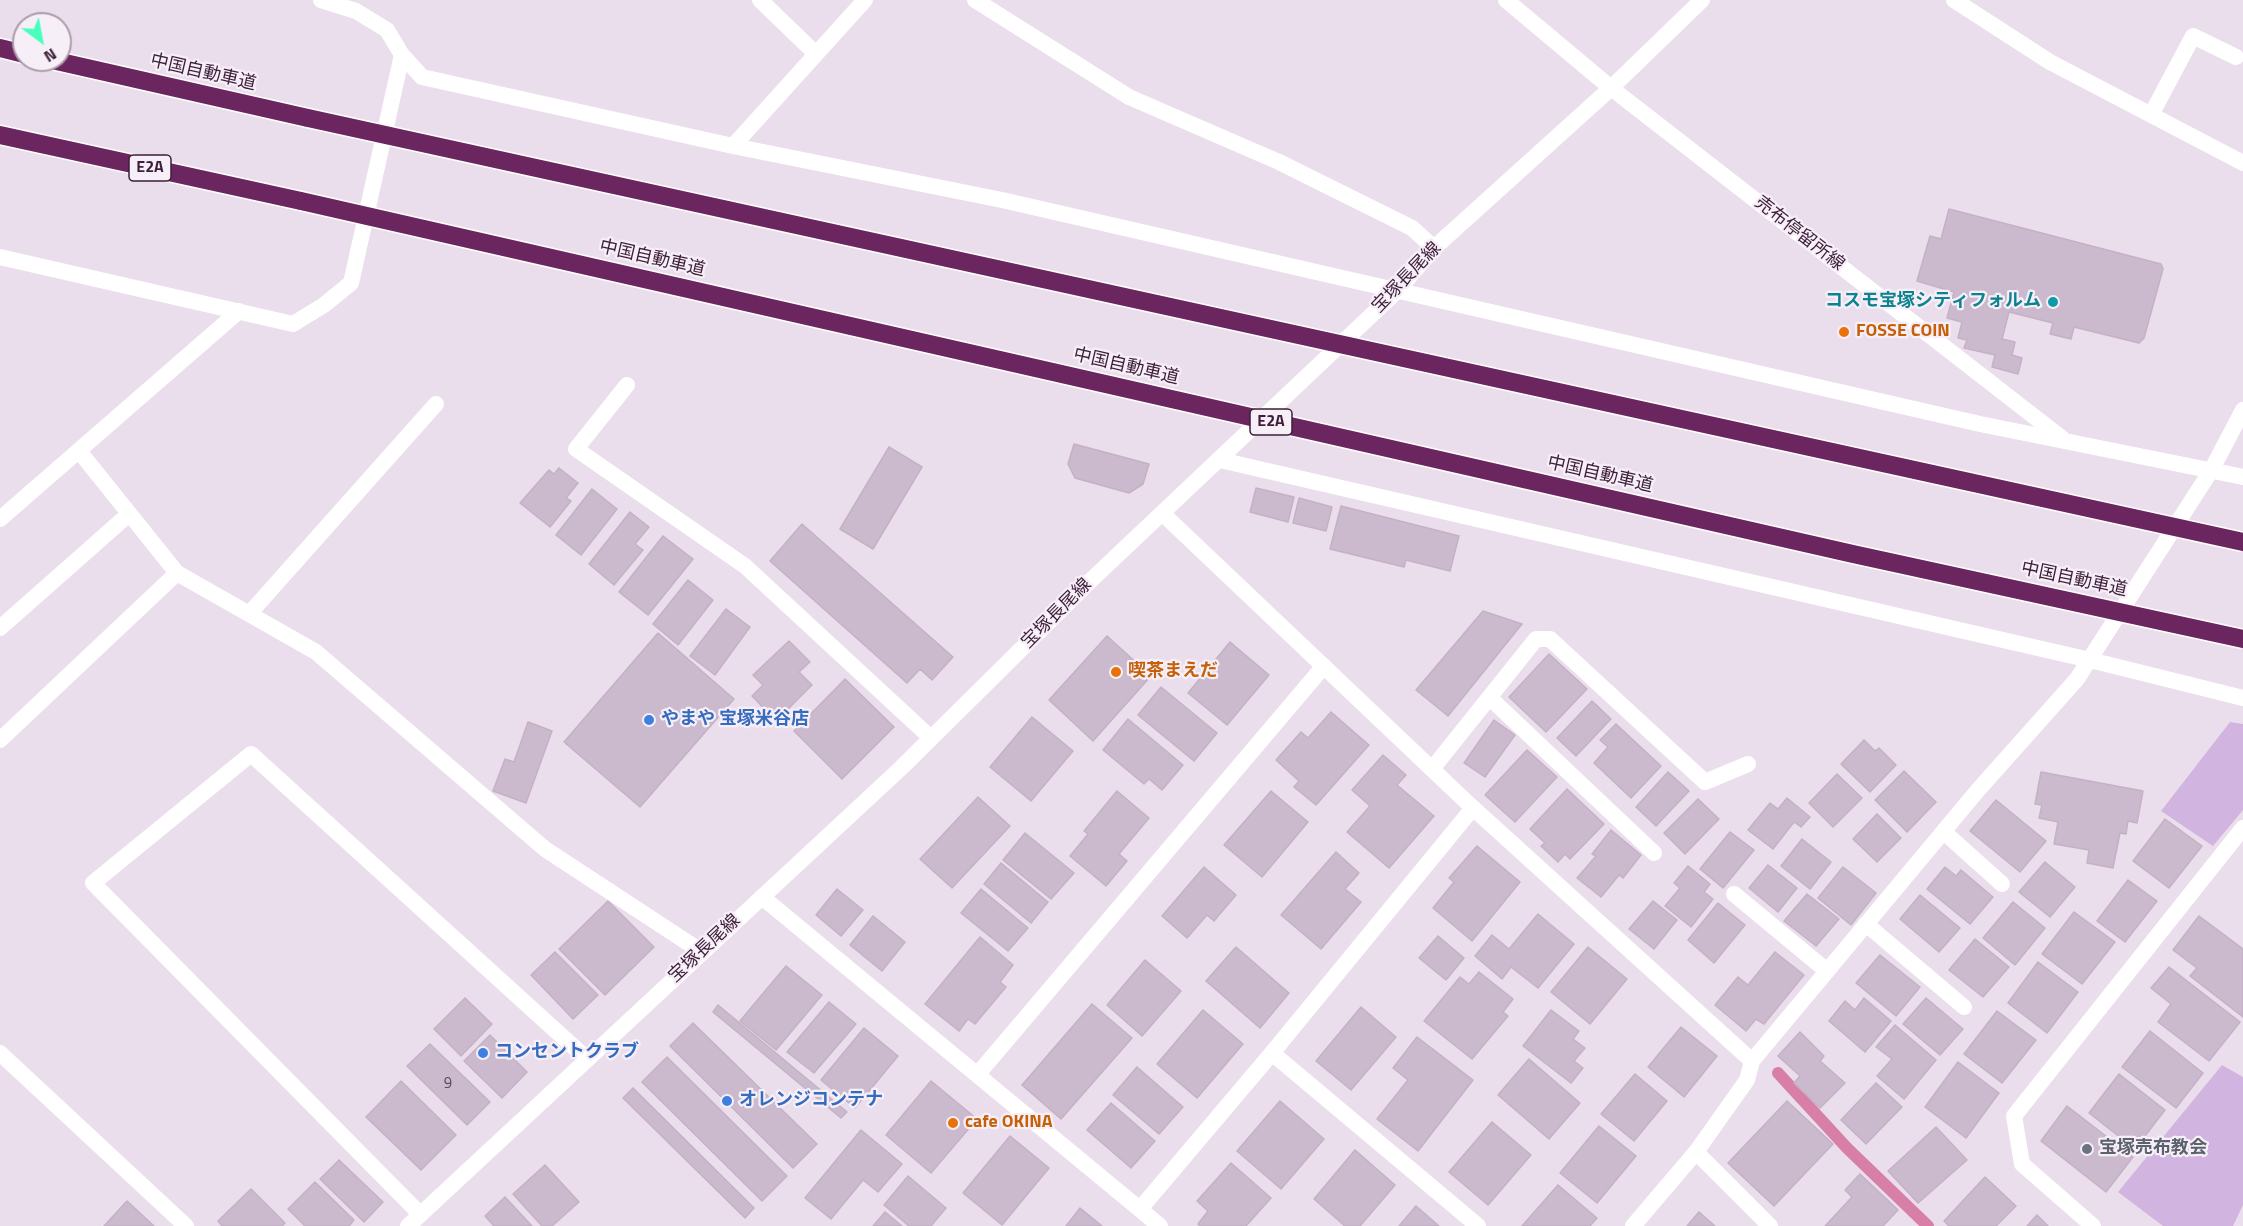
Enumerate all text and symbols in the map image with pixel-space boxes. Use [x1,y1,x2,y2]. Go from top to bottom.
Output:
north arrow [12,12,72,72]
text: N [39,42,62,69]
street label: 中国自動車道 [148,50,258,96]
road number: E2A [129,155,171,181]
street label: 売布停留所線 [1750,192,1848,276]
street label: 中国自動車道 [597,236,707,282]
street label: 宝塚長尾線 [1368,238,1446,318]
place label: コスモ宝塚シティフォルム [1825,291,2041,313]
marker: コスモ宝塚シティフォルム [2046,295,2060,309]
place label: FOSSE COIN [1856,321,1950,343]
marker: FOSSE COIN [1837,325,1851,339]
street label: 中国自動車道 [1071,344,1181,390]
road number: E2A [1250,409,1292,435]
street label: 中国自動車道 [1545,452,1655,498]
street label: 中国自動車道 [2019,558,2129,602]
street label: 宝塚長尾線 [1018,575,1096,653]
place label: 喫茶まえだ [1128,661,1218,683]
marker: 喫茶まえだ [1109,665,1123,679]
place label: やまや 宝塚米谷店 [661,709,809,731]
marker: やまや 宝塚米谷店 [642,713,656,727]
street label: 宝塚長尾線 [665,910,745,988]
place label: コンセントクラブ [495,1042,639,1064]
marker: コンセントクラブ [476,1046,490,1060]
house number: 9 [444,1075,452,1093]
place label: オレンジコンテナ [739,1090,883,1112]
marker: オレンジコンテナ [720,1094,734,1108]
place label: cafe OKINA [965,1112,1053,1134]
marker: cafe OKINA [946,1116,960,1130]
place label: 宝塚売布教会 [2099,1138,2207,1160]
marker: 宝塚売布教会 [2080,1142,2094,1156]

